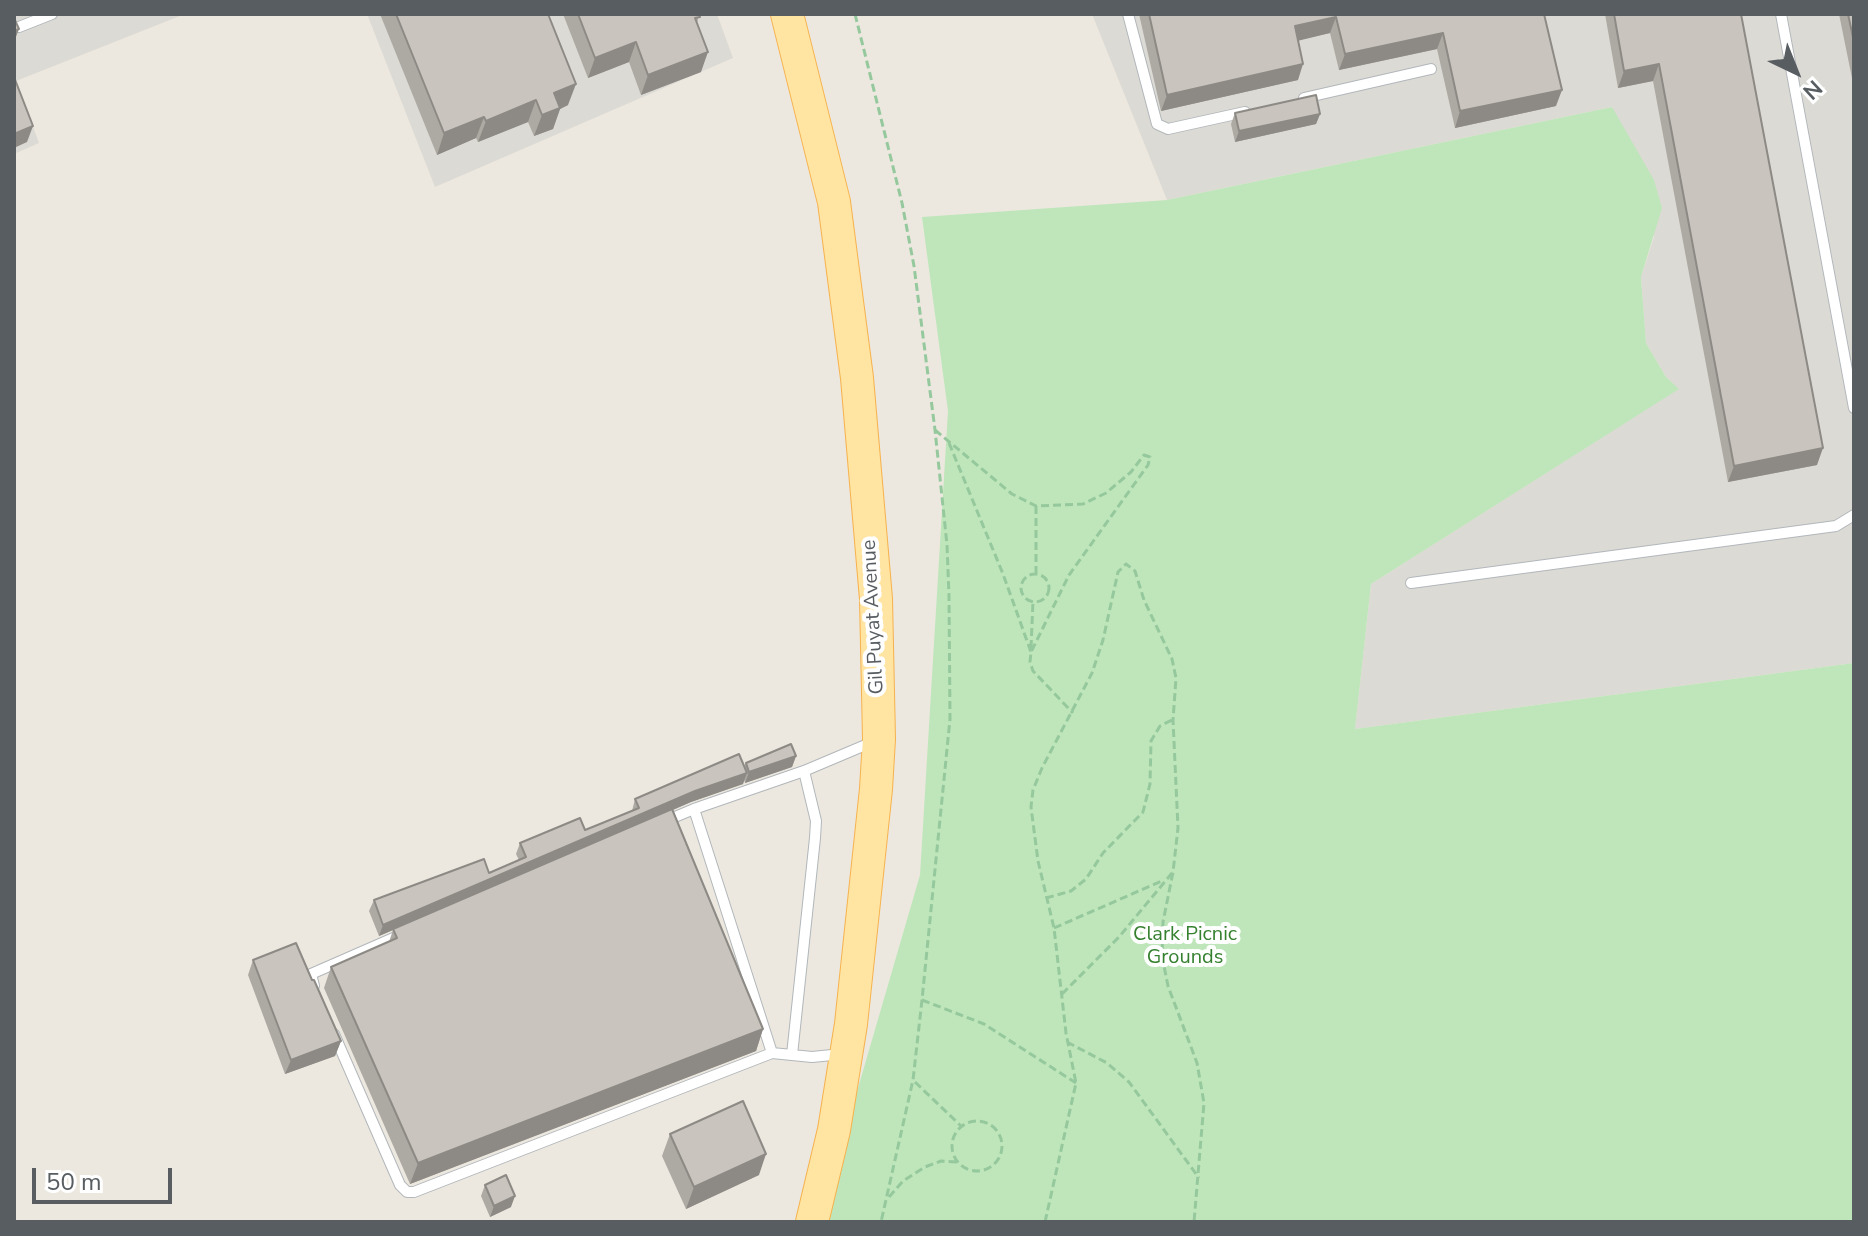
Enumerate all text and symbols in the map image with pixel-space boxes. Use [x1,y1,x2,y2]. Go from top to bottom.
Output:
north arrow [1756,32,1836,112]
text: N [1796,73,1829,106]
street label: Gil Puyat Avenue [858,539,890,695]
park label: Clark Picnic Grounds [1133,923,1237,970]
scale bar [36,1152,176,1202]
text: 50 m [46,1166,102,1198]

